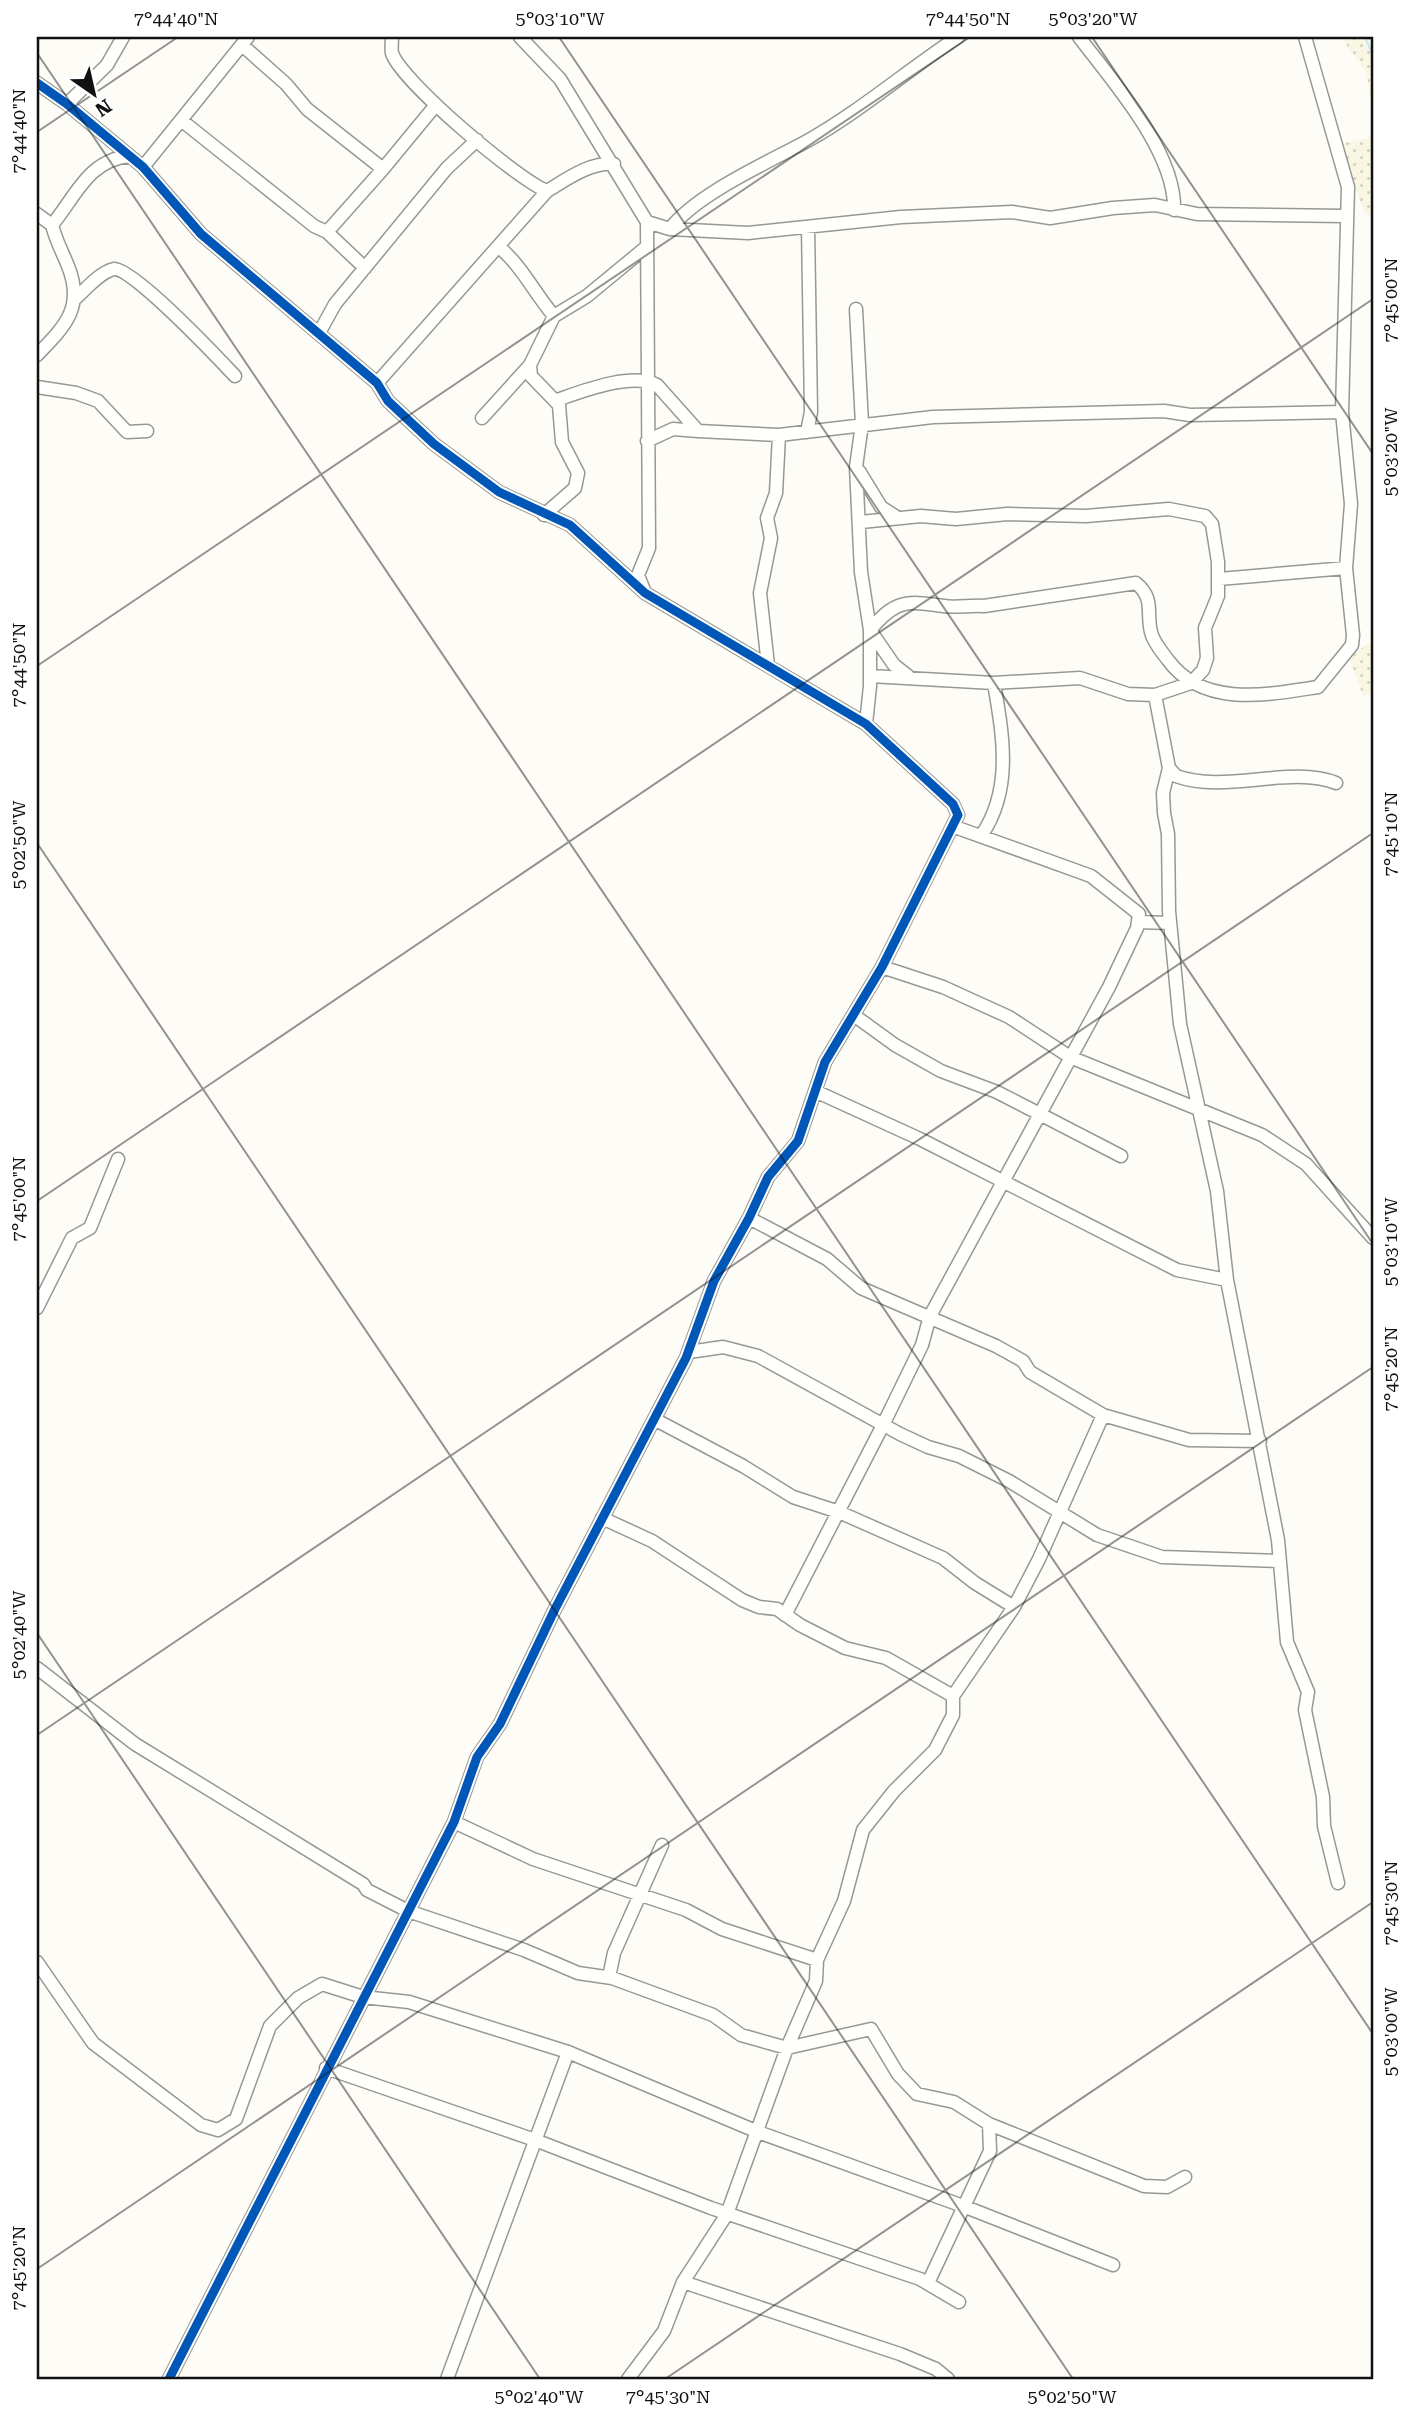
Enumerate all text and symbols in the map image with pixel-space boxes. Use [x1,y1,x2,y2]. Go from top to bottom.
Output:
text: 7°44'40"N [134,8,218,29]
text: 5°03'10"W [516,8,605,29]
text: 7°44'50"N [926,8,1010,29]
text: 5°03'20"W [1049,8,1138,29]
north arrow [60,60,130,130]
text: 7°44'40"N [8,89,29,173]
text: N [90,94,116,122]
text: 7°45'00"N [1380,258,1401,342]
text: 5°03'20"W [1380,407,1401,496]
text: 7°44'50"N [8,623,29,707]
text: 7°45'10"N [1380,792,1401,876]
text: 5°02'50"W [8,800,29,889]
text: 7°45'00"N [8,1157,29,1241]
text: 5°03'10"W [1380,1197,1401,1286]
text: 7°45'20"N [1380,1327,1401,1411]
text: 5°02'40"W [8,1590,29,1679]
text: 7°45'30"N [1380,1861,1401,1945]
text: 5°03'00"W [1380,1987,1401,2076]
text: 7°45'20"N [8,2226,29,2310]
text: 5°02'40"W [495,2386,584,2407]
text: 7°45'30"N [626,2386,710,2407]
text: 5°02'50"W [1028,2386,1117,2407]

